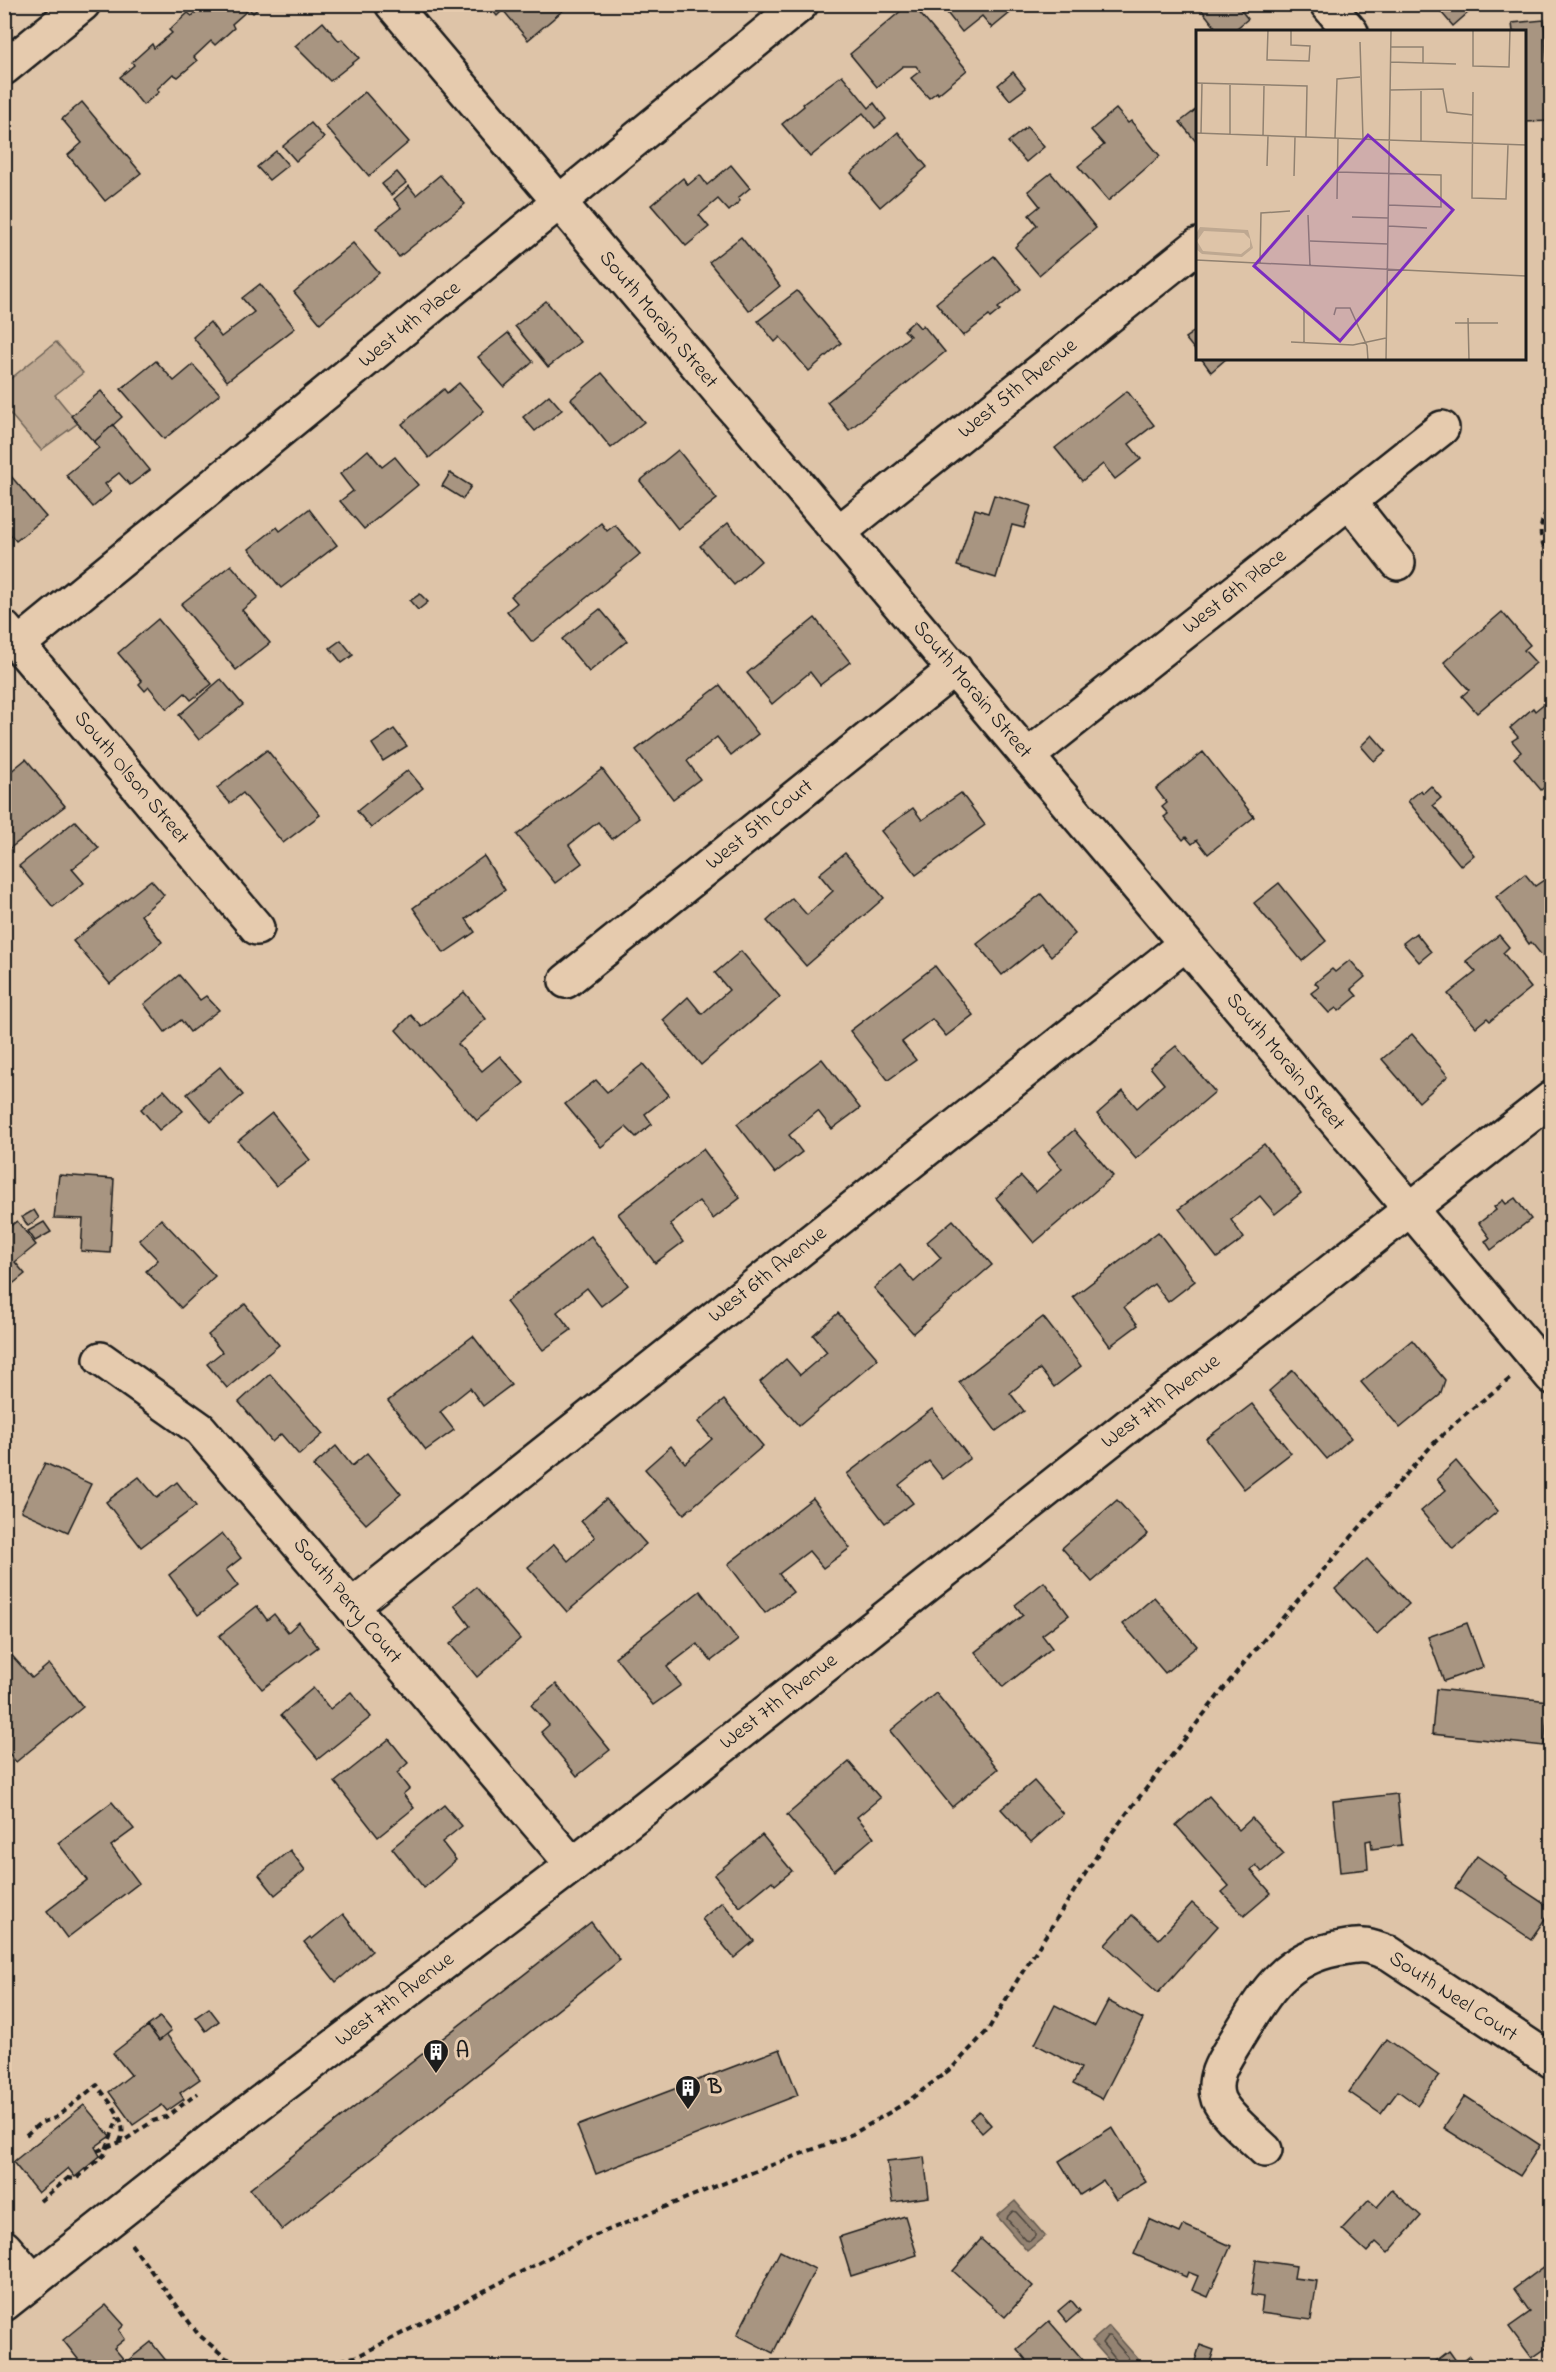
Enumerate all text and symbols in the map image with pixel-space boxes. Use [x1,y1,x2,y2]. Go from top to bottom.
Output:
inset map [1196,30,1526,360]
street label: South Morain Street [591,244,725,396]
street label: West 4th Place [352,274,468,376]
street label: West 5th Avenue [952,331,1085,447]
street label: West 6th Place [1177,541,1294,642]
street label: South Morain Street [905,614,1039,766]
street label: South Olson Street [66,705,196,851]
street label: West 5th Court [700,772,820,878]
street label: South Morain Street [1218,986,1352,1138]
street label: West 6th Avenue [702,1219,834,1331]
street label: West 7th Avenue [1095,1347,1227,1457]
street label: South Perry Court [284,1531,409,1672]
street label: West 7th Avenue [714,1646,845,1758]
street label: South Neel Court [1383,1944,1523,2050]
street label: West 7th Avenue [329,1945,461,2055]
building icon: A [421,2037,451,2075]
place label: A [456,2037,469,2067]
building icon: B [673,2073,703,2111]
place label: B [707,2073,722,2103]

